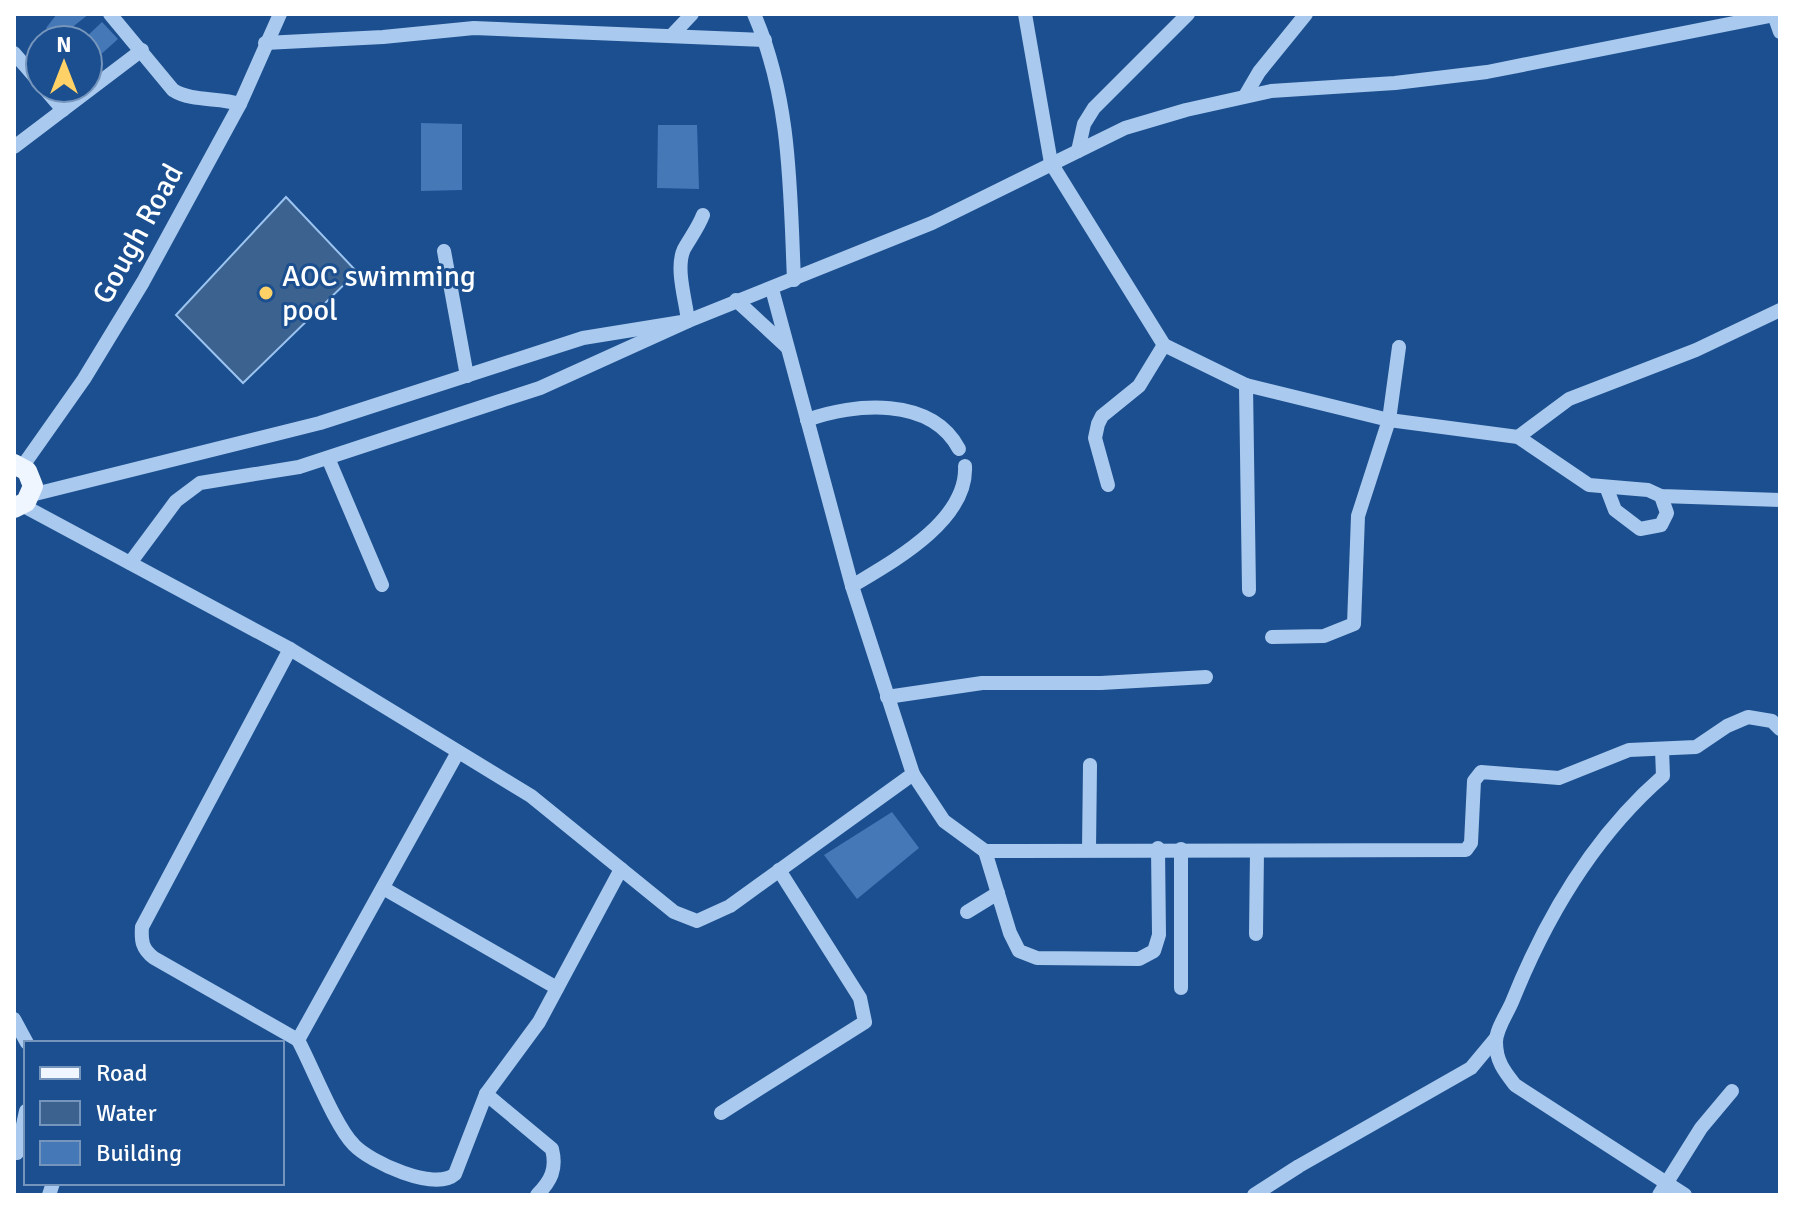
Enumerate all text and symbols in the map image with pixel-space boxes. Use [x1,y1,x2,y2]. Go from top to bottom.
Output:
north arrow [24,24,104,104]
text: N [56,31,72,58]
street label: Gough Road [84,158,192,310]
place label: AOC swimming pool [282,258,476,329]
marker: AOC swimming pool [257,284,275,302]
legend [24,1041,284,1185]
text: Road [96,1058,147,1088]
text: Water [96,1098,157,1128]
text: Building [96,1138,182,1168]

